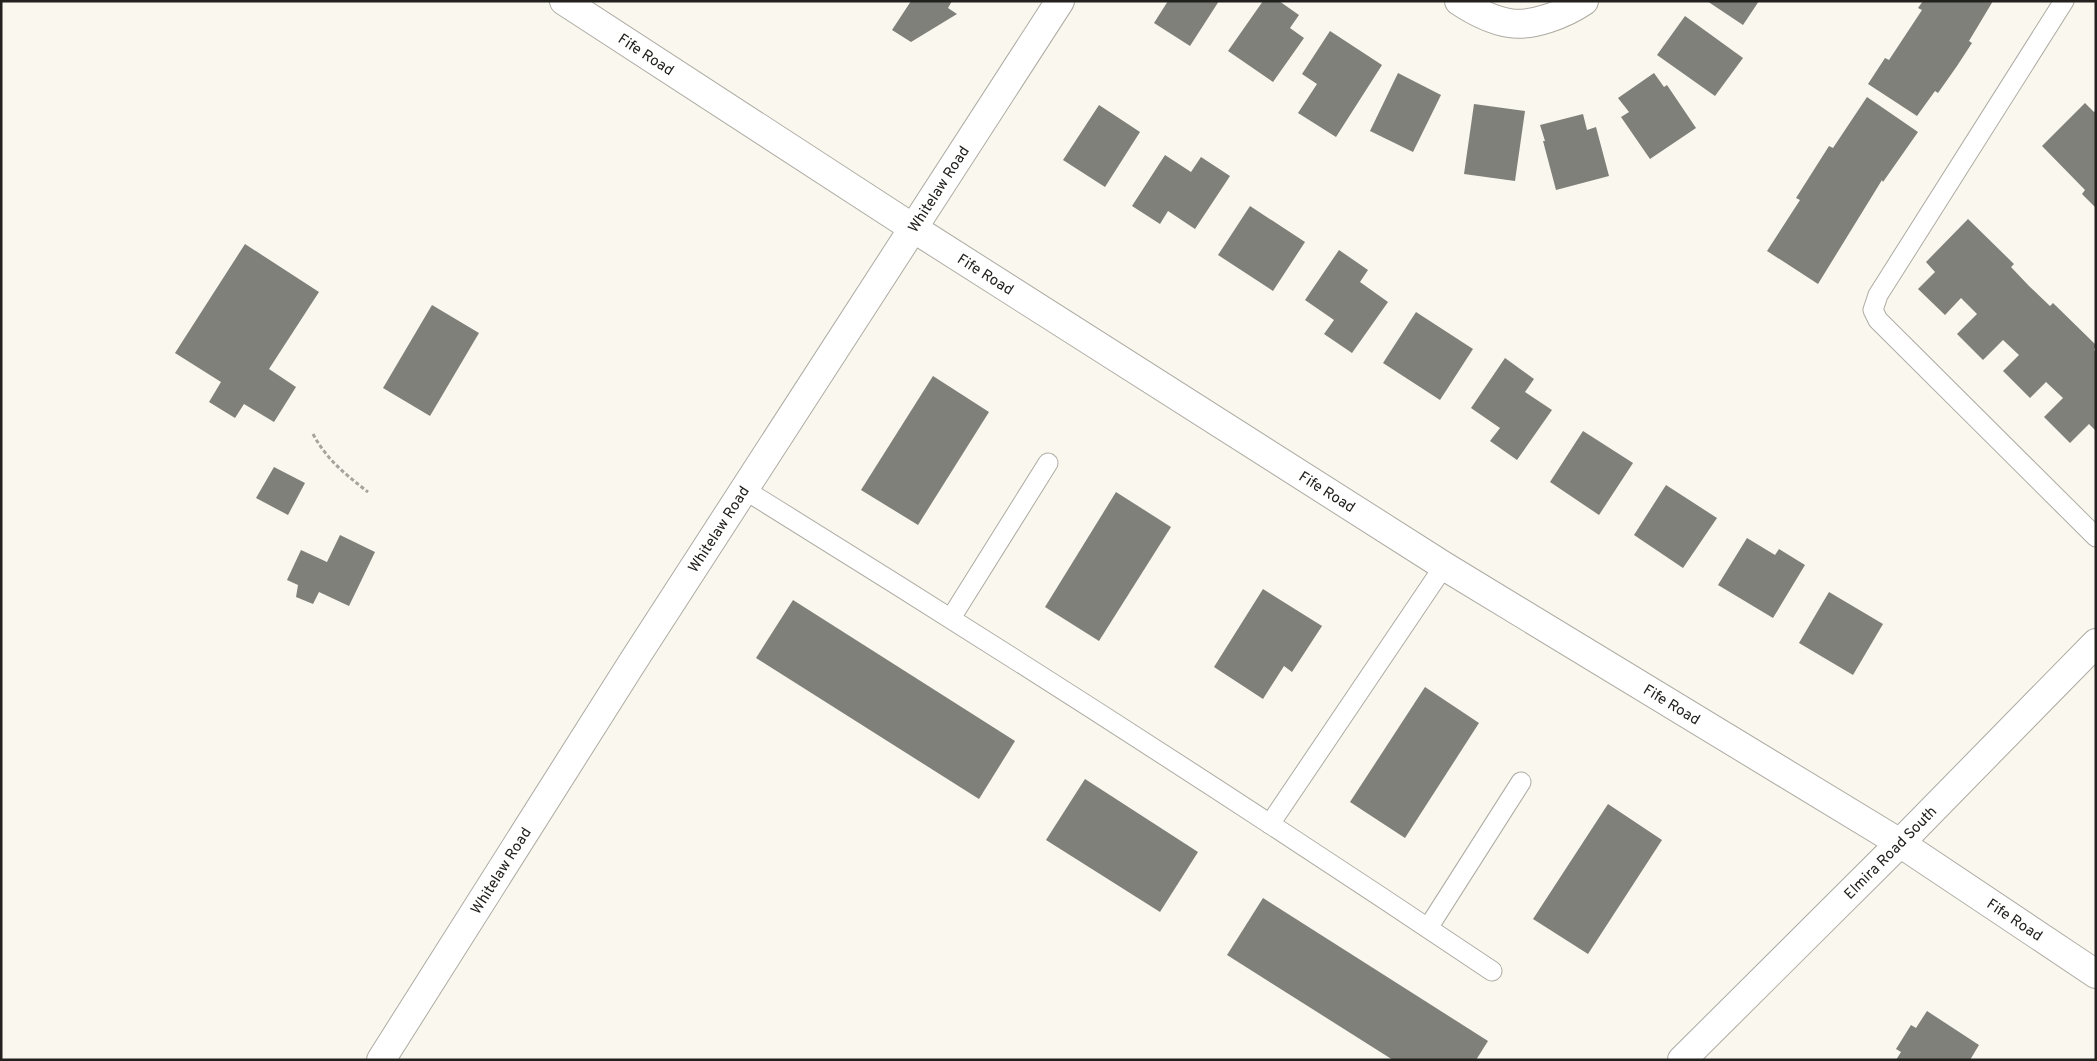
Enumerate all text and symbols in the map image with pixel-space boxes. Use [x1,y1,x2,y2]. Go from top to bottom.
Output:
street label: Fife Road [614,30,677,81]
street label: Whitelaw Road [905,143,975,237]
street label: Fife Road [953,250,1017,300]
street label: Fife Road [1295,468,1358,518]
street label: Whitelaw Road [685,483,755,577]
street label: Fife Road [1639,681,1703,730]
street label: Elmira Road South [1841,803,1942,904]
street label: Whitelaw Road [467,824,537,918]
street label: Fife Road [1982,895,2045,946]

